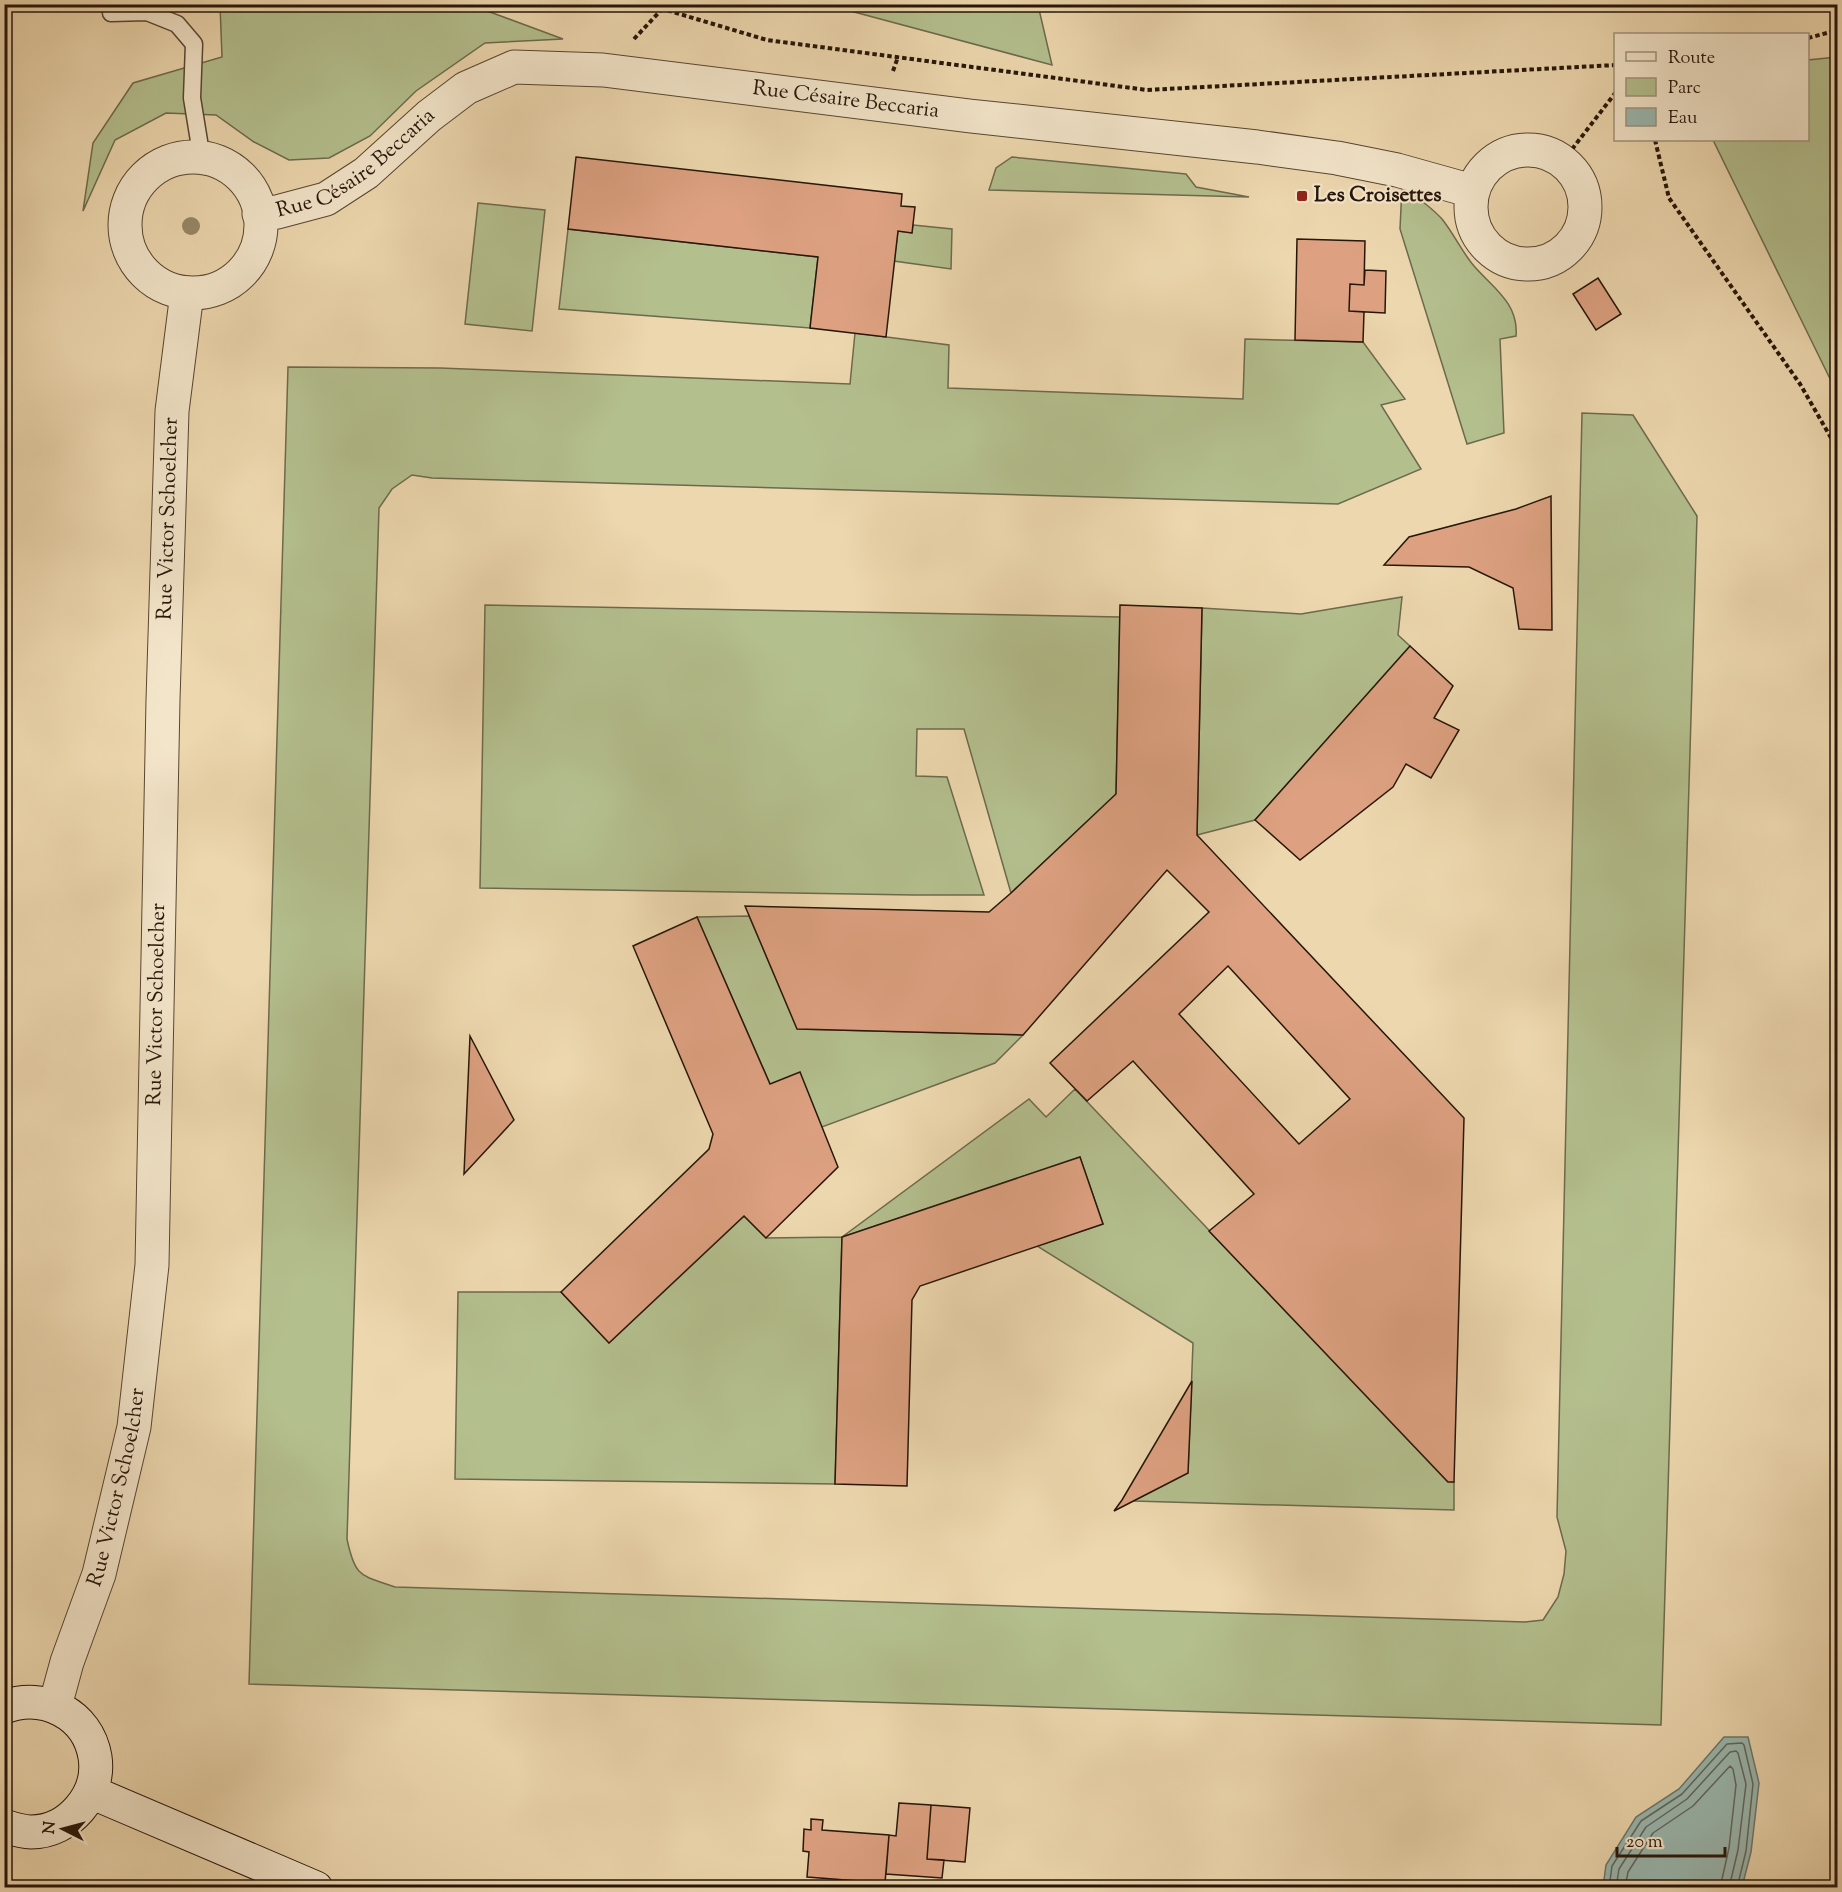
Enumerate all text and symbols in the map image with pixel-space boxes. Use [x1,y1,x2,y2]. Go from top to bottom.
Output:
legend [1614,33,1809,141]
text: Route [1668,46,1715,72]
street label: Rue Césaire Beccaria [751,74,941,127]
text: Parc [1668,76,1701,102]
street label: Rue Césaire Beccaria [273,102,443,227]
text: Eau [1668,106,1697,132]
place label: Les Croisettes [1314,181,1441,211]
marker: Les Croisettes [1295,189,1309,203]
street label: Rue Victor Schoelcher [150,417,187,620]
street label: Rue Victor Schoelcher [140,903,174,1106]
street label: Rue Victor Schoelcher [81,1386,153,1591]
north arrow [33,1799,93,1859]
text: N [38,1820,63,1835]
scale bar [1617,1820,1725,1858]
text: 20 m [1626,1830,1663,1856]

